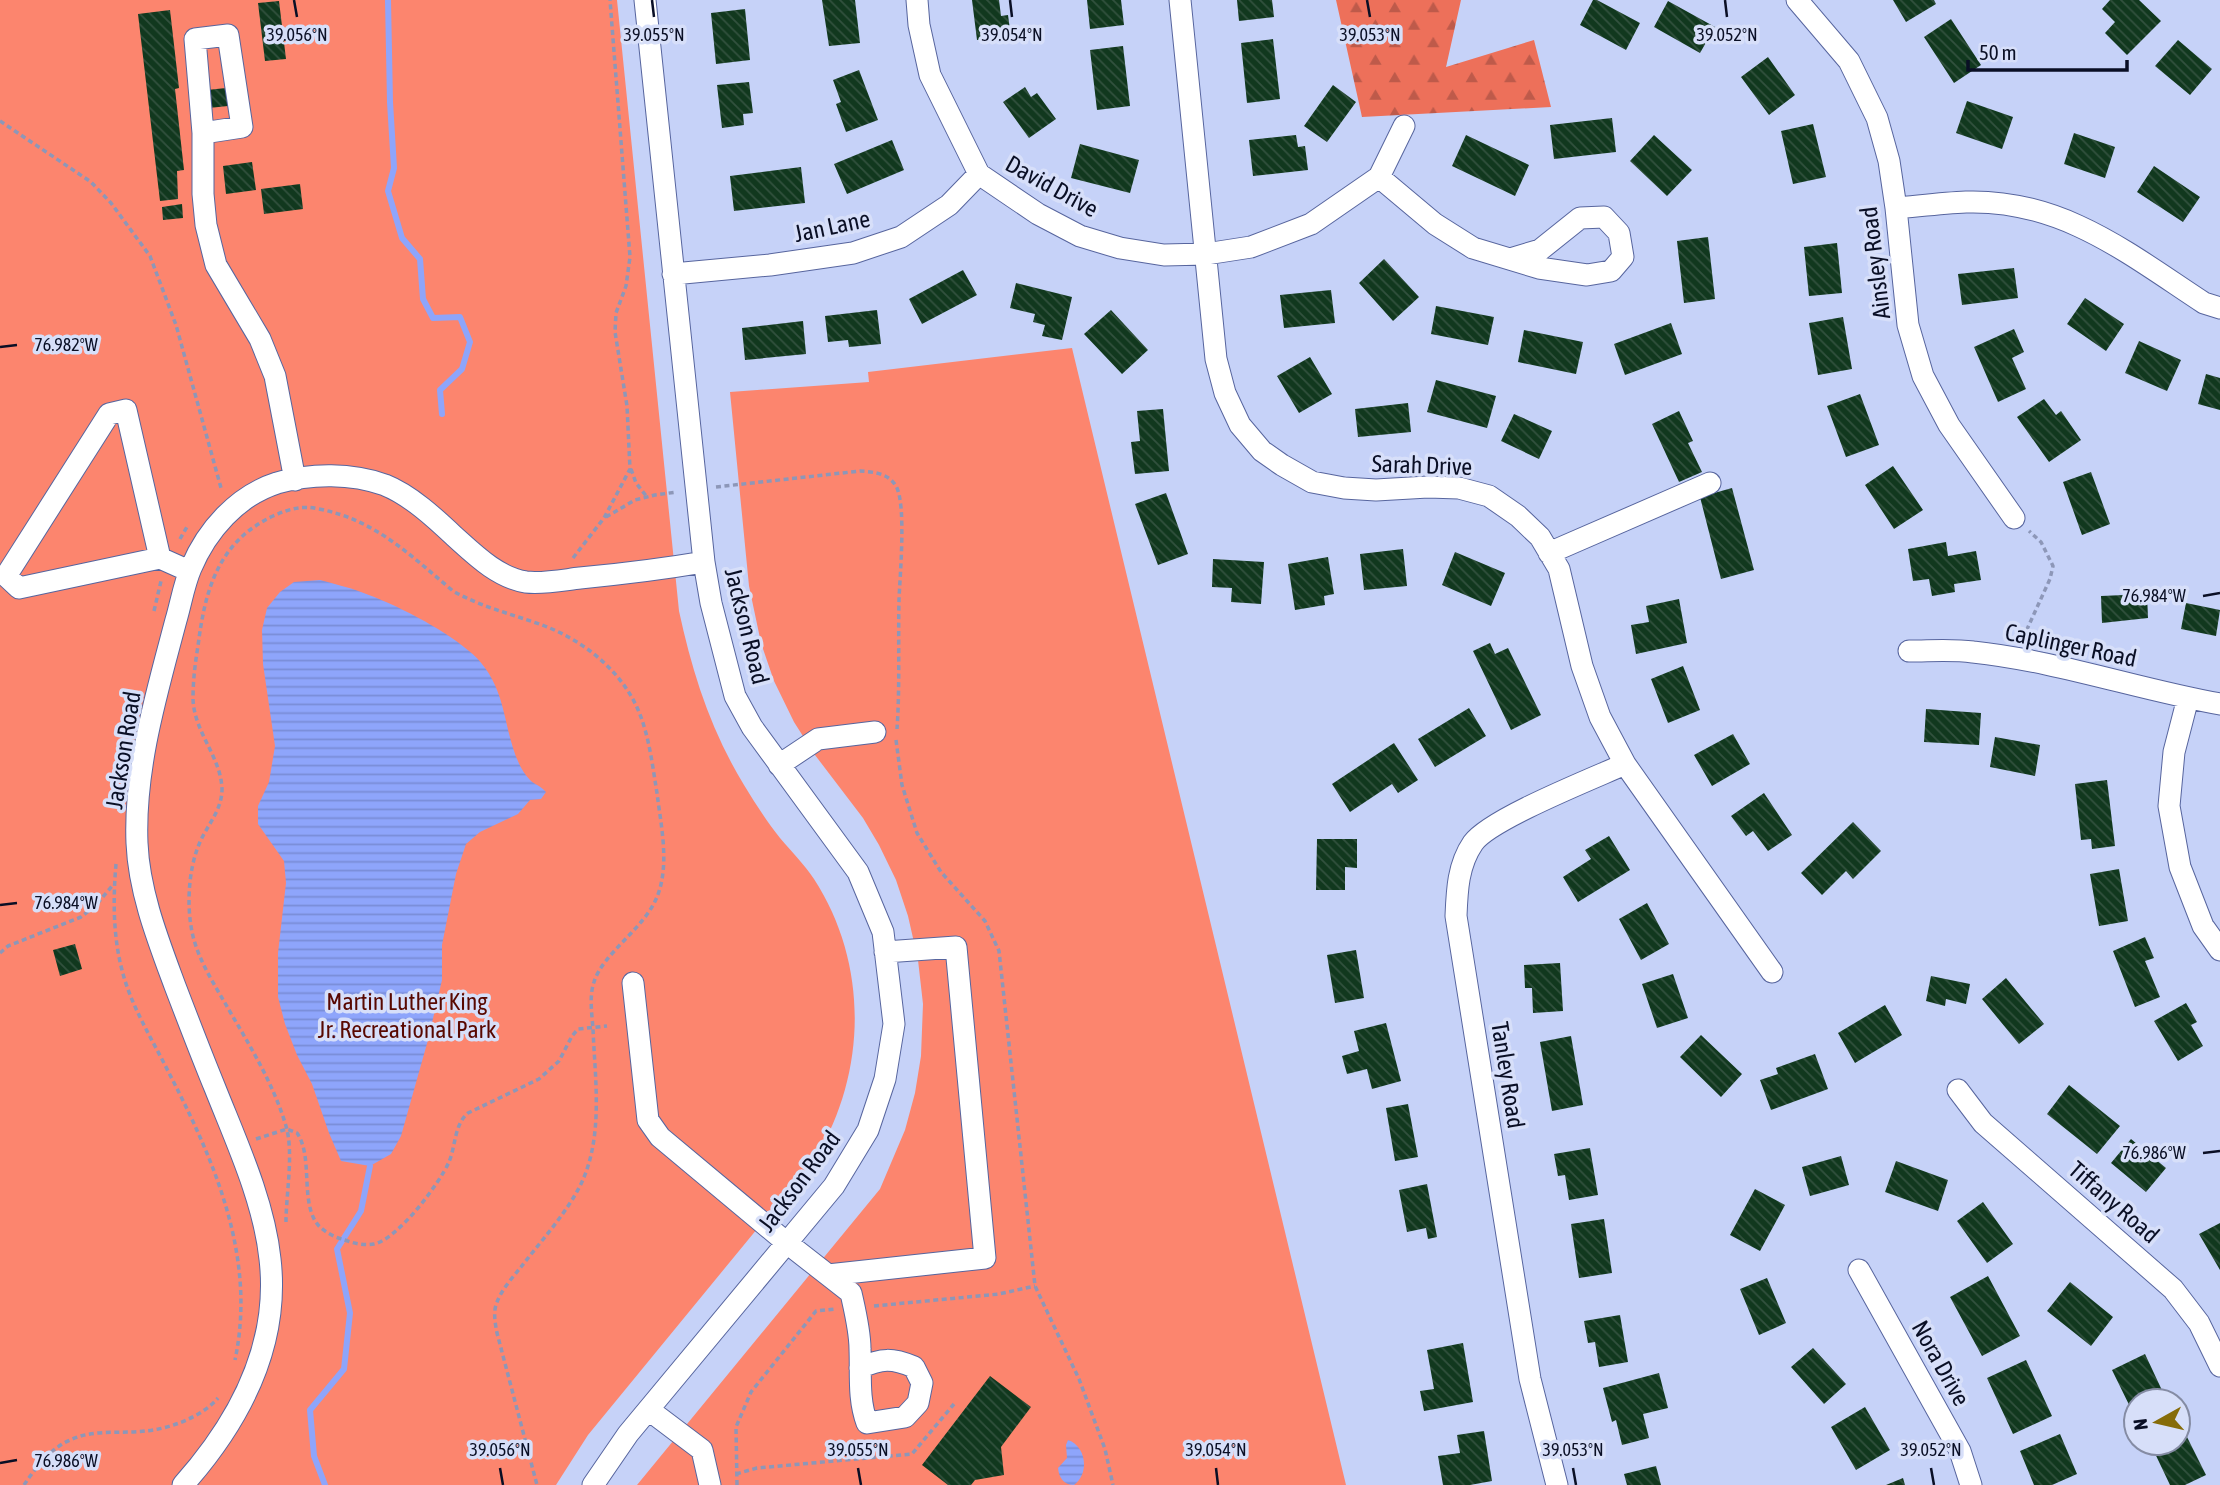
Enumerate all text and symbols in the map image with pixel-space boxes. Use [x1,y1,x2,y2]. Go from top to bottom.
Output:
text: 39.056°N [266,24,328,45]
text: 39.055°N [623,24,685,45]
text: 39.054°N [981,24,1043,45]
text: 39.053°N [1339,24,1401,45]
text: 39.052°N [1696,24,1758,45]
scale bar [1968,28,2127,72]
text: 50 m [1979,40,2017,64]
street label: David Drive [1001,150,1103,222]
street label: Jan Lane [792,205,872,247]
street label: Ainsley Road [1855,205,1895,321]
text: 76.982°W [34,334,98,355]
street label: Sarah Drive [1371,450,1473,480]
street label: Jackson Road [720,565,774,687]
text: 76.984°W [2122,585,2186,606]
street label: Caplinger Road [2003,618,2139,672]
street label: Jackson Road [100,689,146,811]
text: 76.984°W [34,892,98,913]
park label: Martin Luther King Jr. Recreational Park [318,988,497,1043]
street label: Tanley Road [1486,1020,1530,1130]
street label: Jackson Road [752,1125,846,1237]
text: 76.986°W [2122,1142,2186,1163]
street label: Tiffany Road [2063,1156,2165,1248]
street label: Nora Drive [1907,1316,1975,1410]
north arrow [2122,1387,2192,1457]
text: N [2128,1417,2152,1431]
text: 39.056°N [469,1439,531,1460]
text: 39.055°N [827,1439,889,1460]
text: 39.054°N [1185,1439,1247,1460]
text: 39.053°N [1542,1439,1604,1460]
text: 39.052°N [1900,1439,1962,1460]
text: 76.986°W [34,1450,98,1471]

